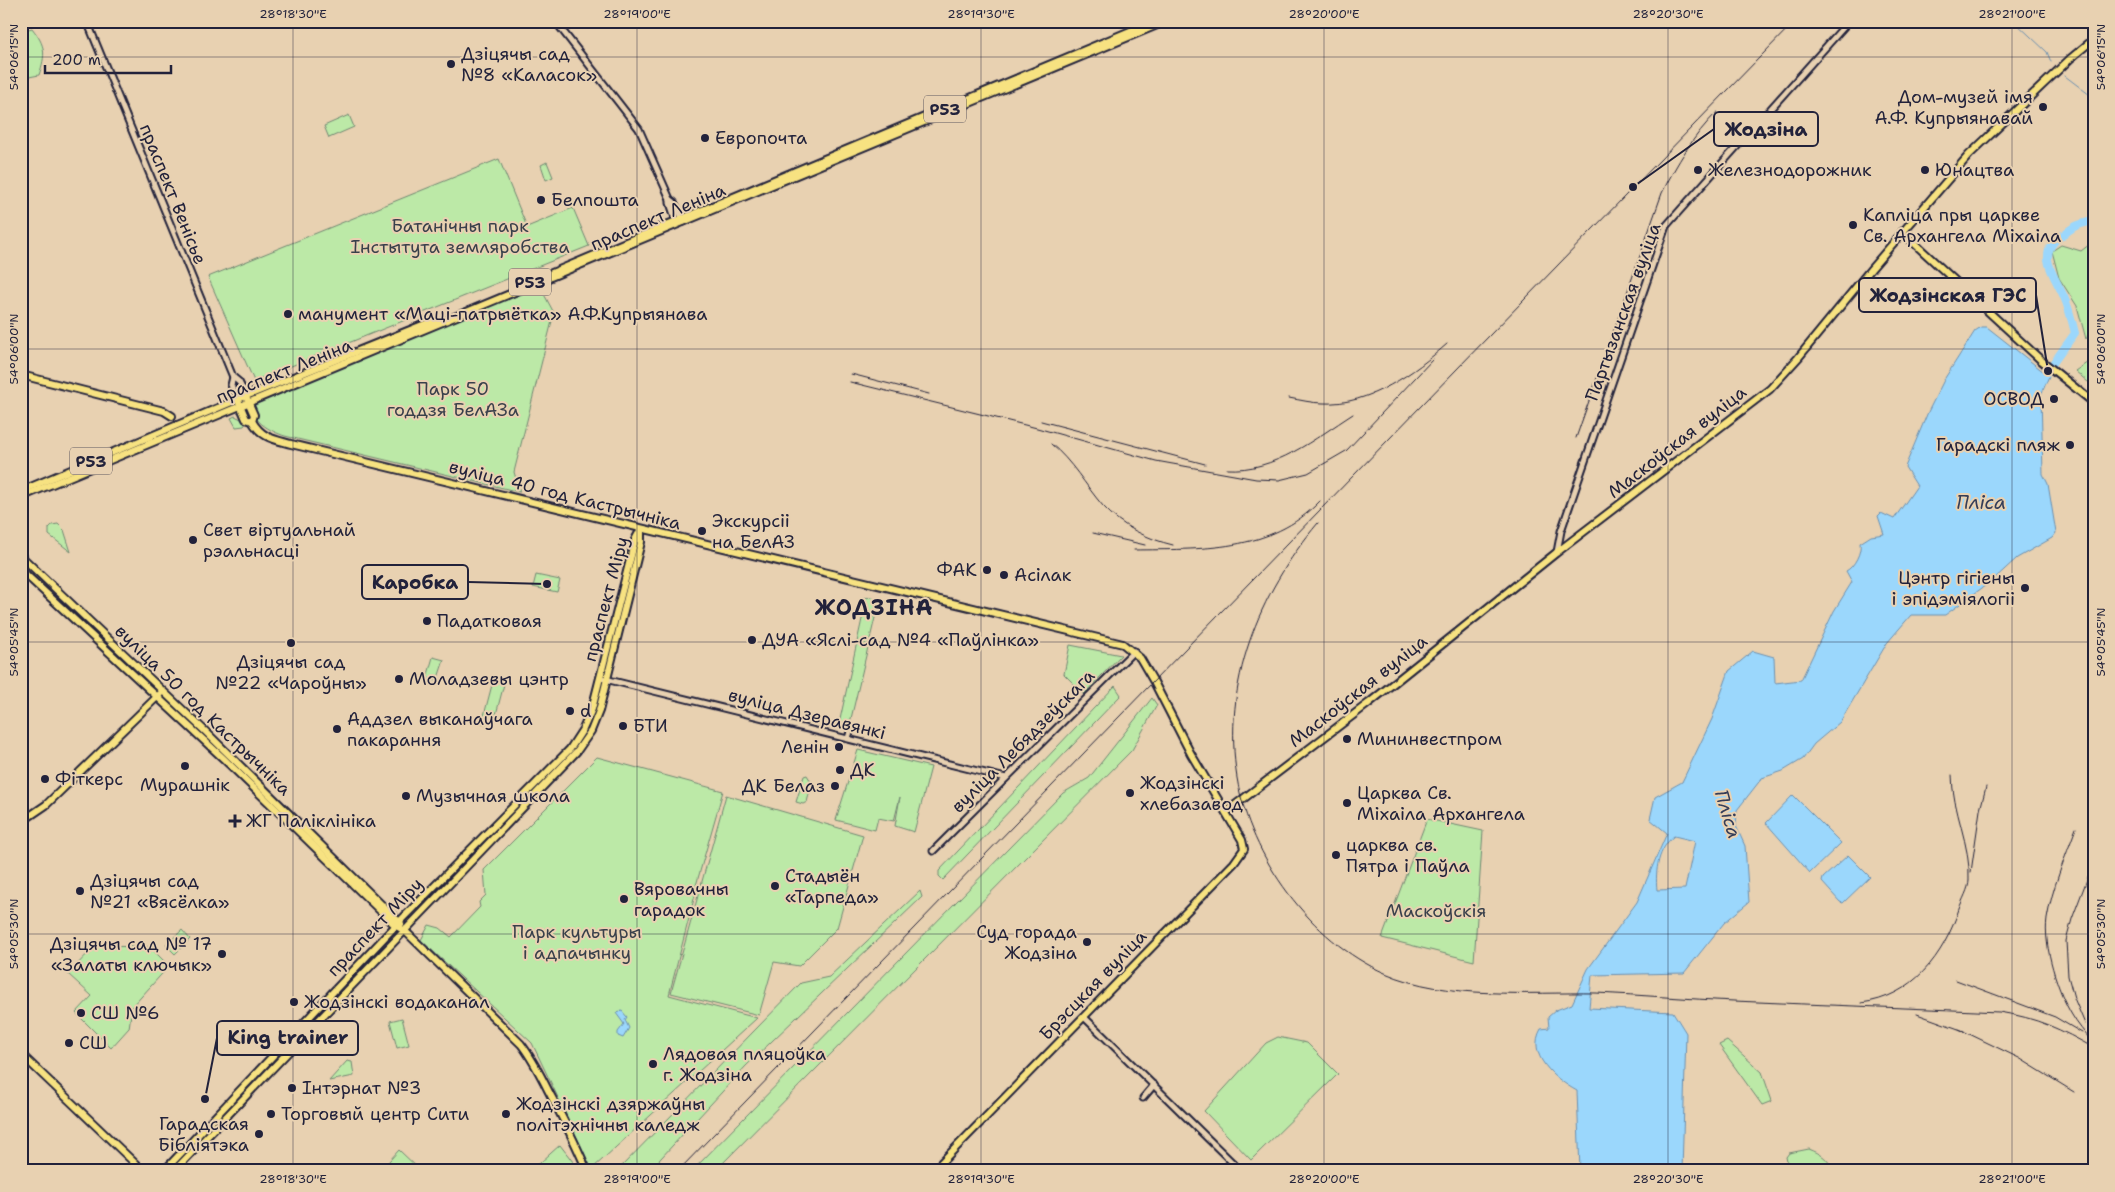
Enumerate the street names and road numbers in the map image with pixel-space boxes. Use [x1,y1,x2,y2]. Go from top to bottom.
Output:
road number: Р53 [924,96,966,122]
street label: праспект Венісье [134,120,212,268]
street label: праспект Леніна [587,178,729,256]
street label: Партызанская вуліца [1580,220,1666,404]
road number: Р53 [509,268,551,296]
street label: праспект Леніна [212,333,356,409]
street label: Маскоўская вуліца [1603,380,1751,504]
road number: Р53 [70,448,112,474]
street label: вуліца 40 год Кастрычніка [447,455,683,535]
street label: праспект Міру [578,534,634,664]
street label: вуліца 50 год Кастрычніка [110,619,296,801]
street label: Маскоўская вуліца [1284,629,1432,753]
street label: вуліца Лебядзеўскага [946,664,1100,818]
street label: вуліца Дзеравянкі [726,683,888,745]
street label: праспект Міру [322,872,428,982]
street label: Брэсцкая вуліца [1034,925,1152,1045]

